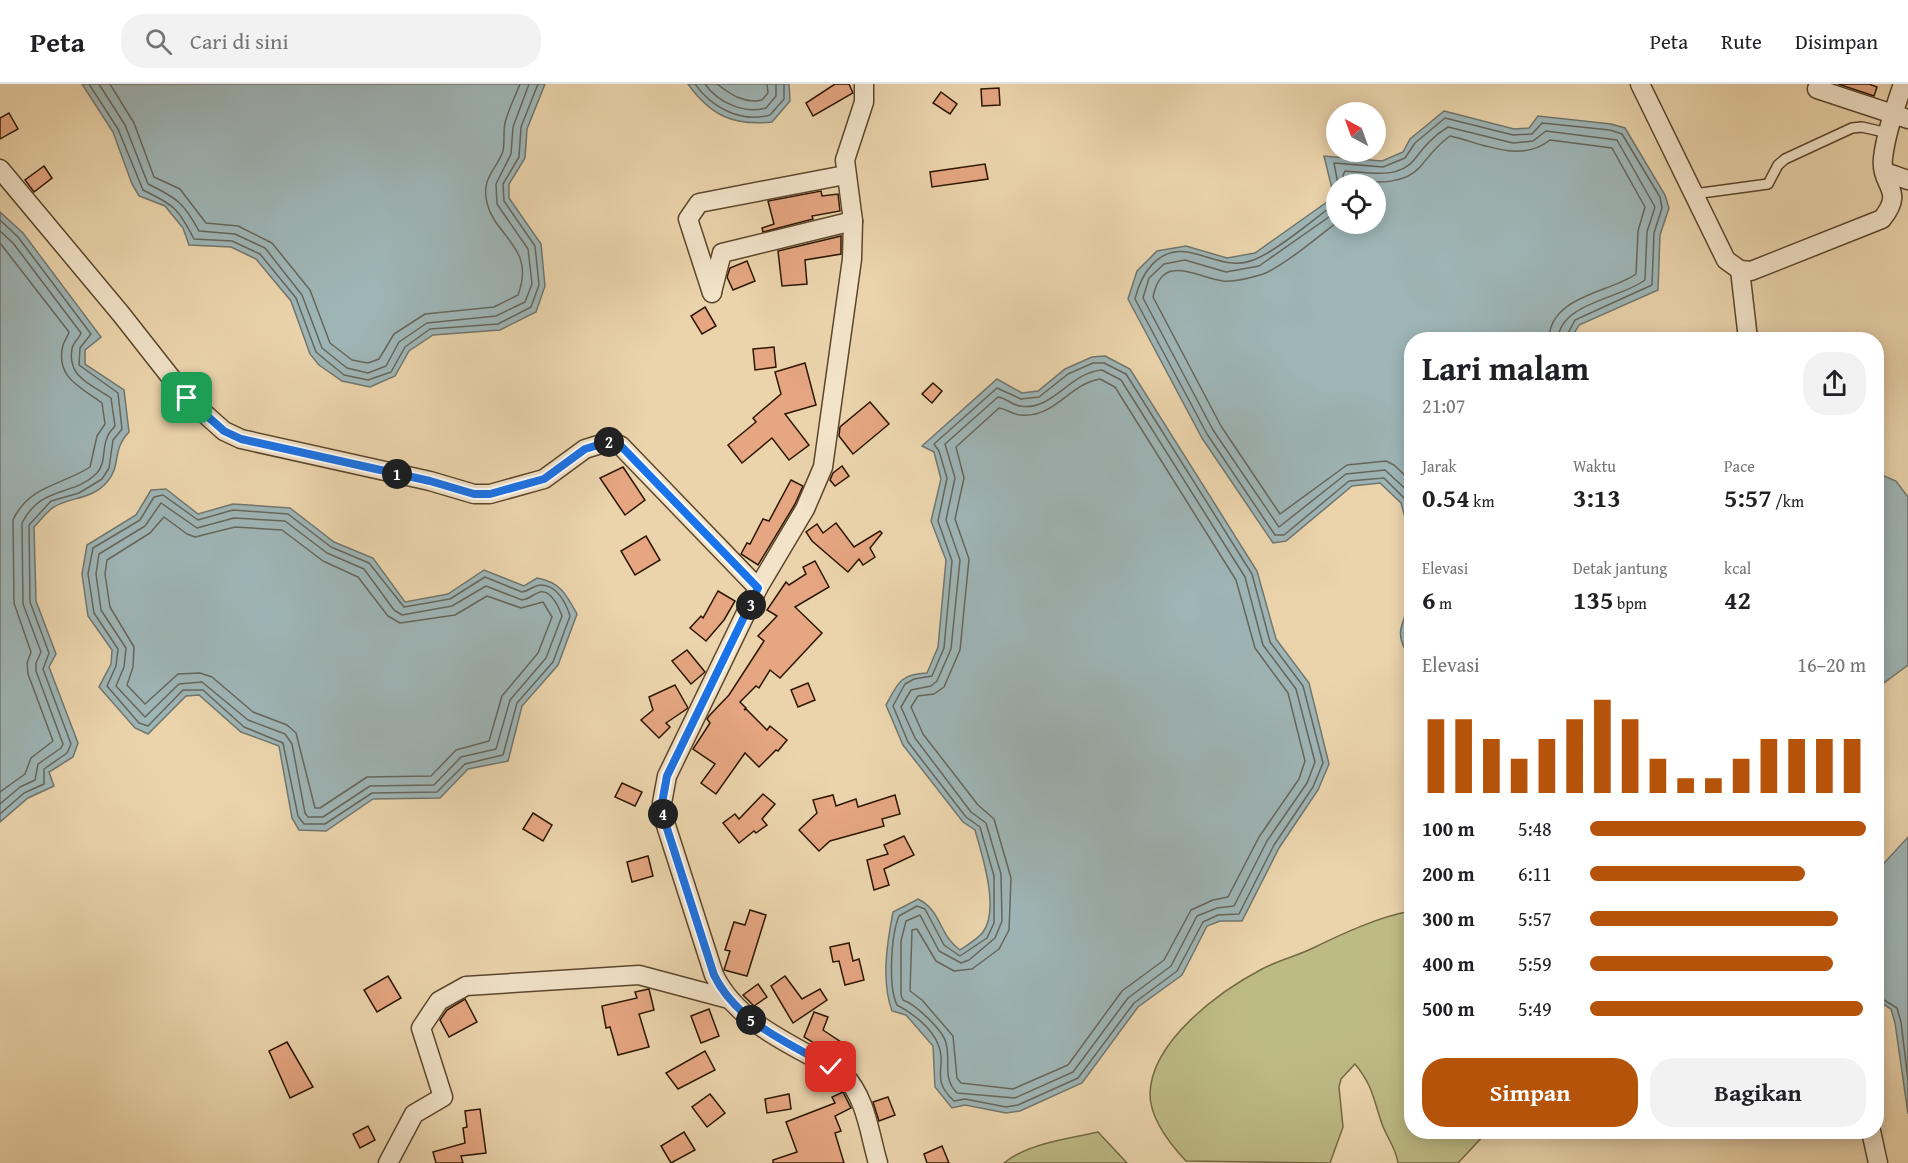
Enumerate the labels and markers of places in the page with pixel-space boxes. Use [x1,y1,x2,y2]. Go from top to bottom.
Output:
pin [161,372,212,423]
pin: 2 [594,427,624,457]
pin: 1 [382,459,412,489]
pin: 3 [736,590,766,620]
pin: 4 [648,799,678,829]
pin: 5 [736,1005,766,1035]
pin [805,1041,856,1092]

